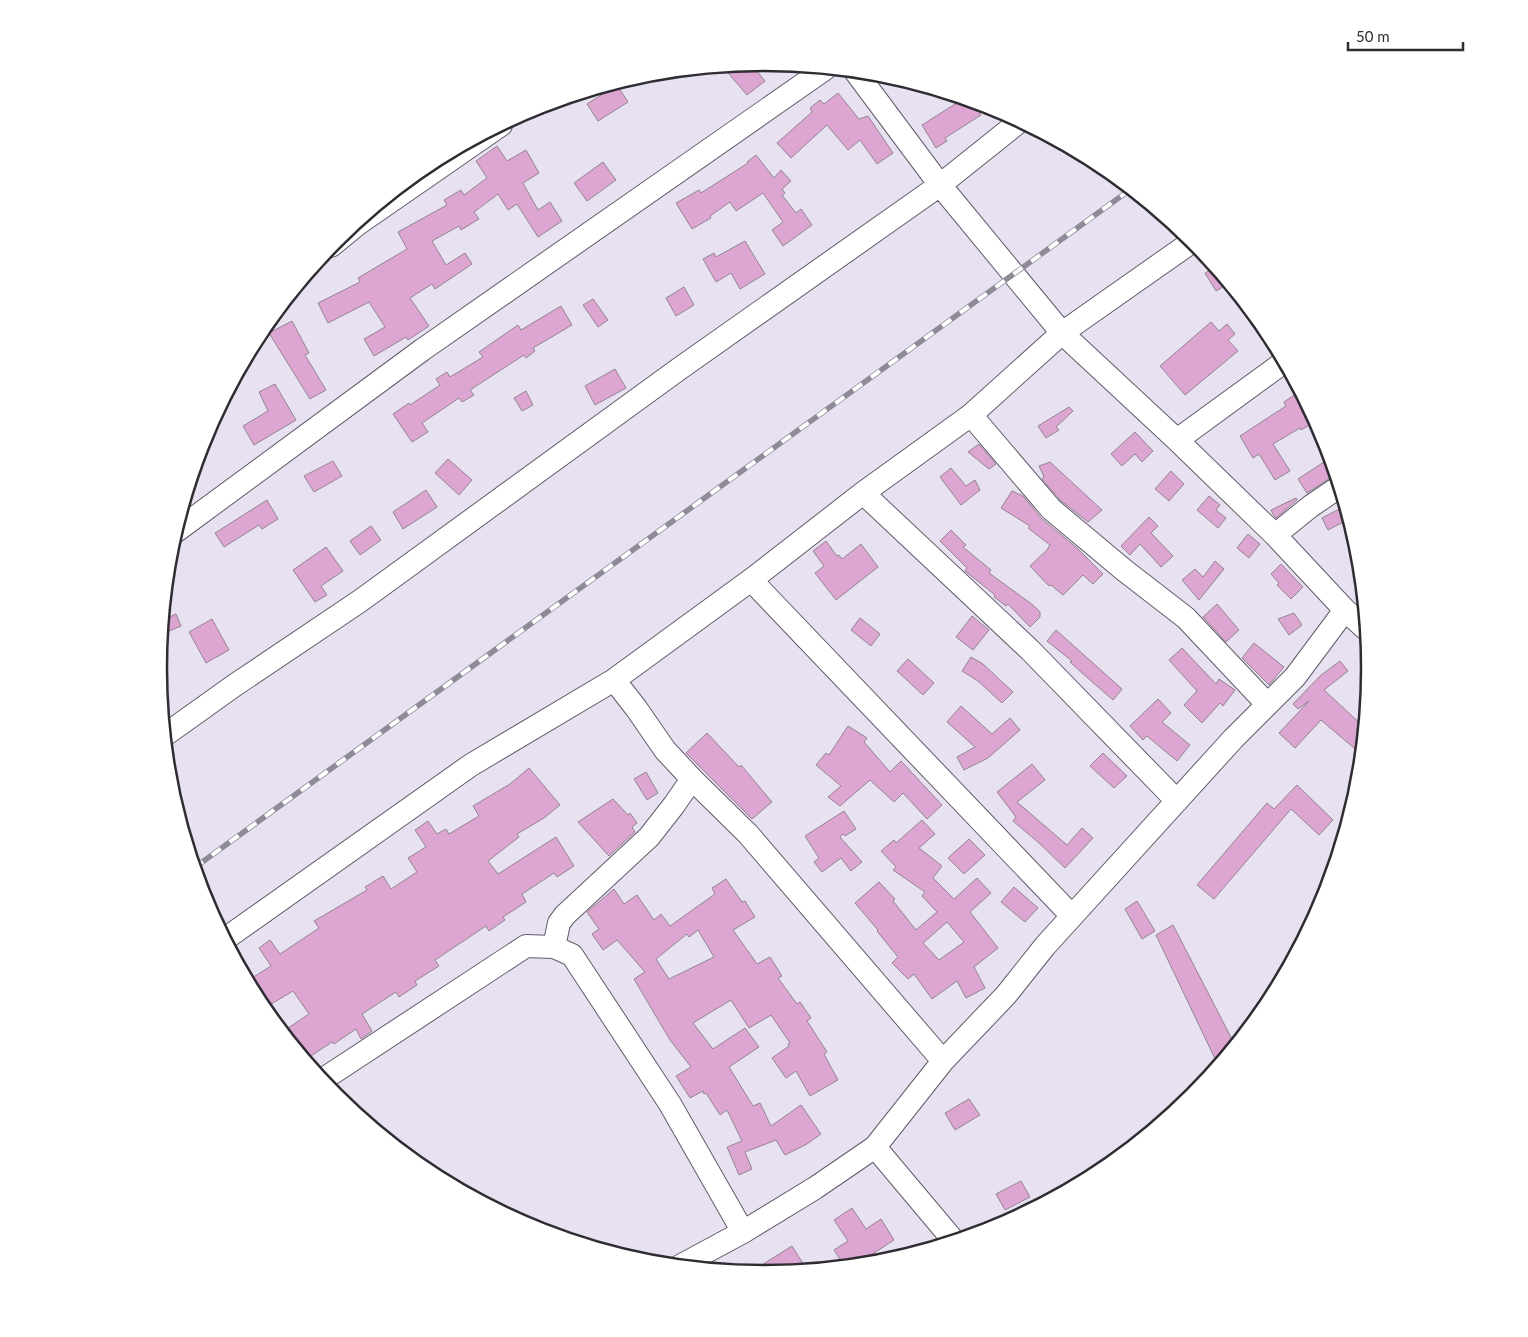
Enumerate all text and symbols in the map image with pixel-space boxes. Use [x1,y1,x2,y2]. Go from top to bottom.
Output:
scale bar [1348,20,1463,52]
text: 50 m [1356,27,1390,45]

